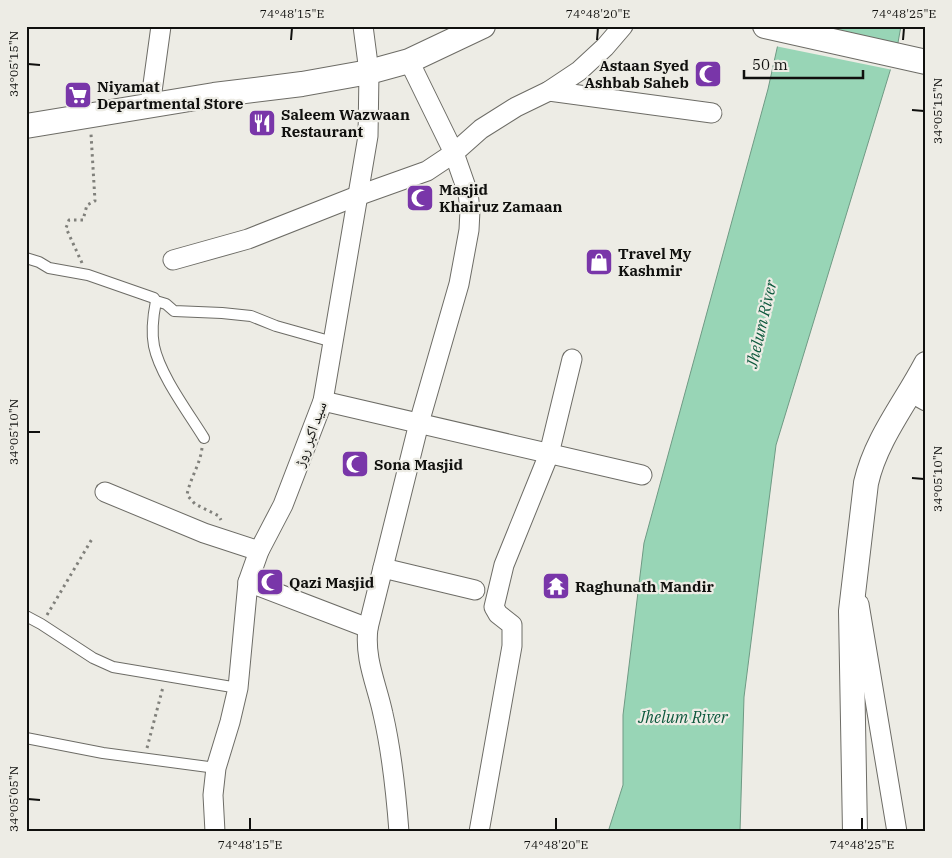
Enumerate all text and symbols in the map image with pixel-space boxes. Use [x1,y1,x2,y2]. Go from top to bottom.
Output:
text: 74°48'15"E [260,6,324,21]
text: 74°48'20"E [566,6,630,21]
text: 74°48'25"E [872,6,936,21]
text: 34°05'15"N [6,31,21,97]
scale bar [744,48,863,80]
text: 50 m [752,55,788,74]
place label: Astaan Syed Ashbab Saheb [585,56,690,92]
mosque icon: Astaan Syed Ashbab Saheb [693,59,723,89]
place label: Niyamat Departmental Store [97,77,243,113]
text: 34°05'15"N [930,78,945,144]
supermarket icon: Niyamat Departmental Store [63,80,93,110]
place label: Saleem Wazwaan Restaurant [281,105,410,141]
restaurant icon: Saleem Wazwaan Restaurant [247,108,277,138]
place label: Masjid Khairuz Zamaan [439,180,563,216]
mosque icon: Masjid Khairuz Zamaan [405,183,435,213]
place label: Travel My Kashmir [618,244,692,280]
shop icon: Travel My Kashmir [584,247,614,277]
water label: Jhelum River [741,277,781,371]
text: 34°05'10"N [6,399,21,465]
street label: سید اکبر روڑ [289,399,331,470]
text: 34°05'10"N [930,446,945,512]
mosque icon: Sona Masjid [340,449,370,479]
place label: Sona Masjid [374,455,464,474]
mosque icon: Qazi Masjid [255,567,285,597]
temple icon: Raghunath Mandir [541,571,571,601]
place label: Qazi Masjid [289,573,375,592]
place label: Raghunath Mandir [575,577,714,596]
water label: Jhelum River [637,707,729,727]
text: 34°05'05"N [6,766,21,832]
text: 74°48'15"E [218,837,282,852]
text: 74°48'20"E [524,837,588,852]
text: 74°48'25"E [830,837,894,852]

